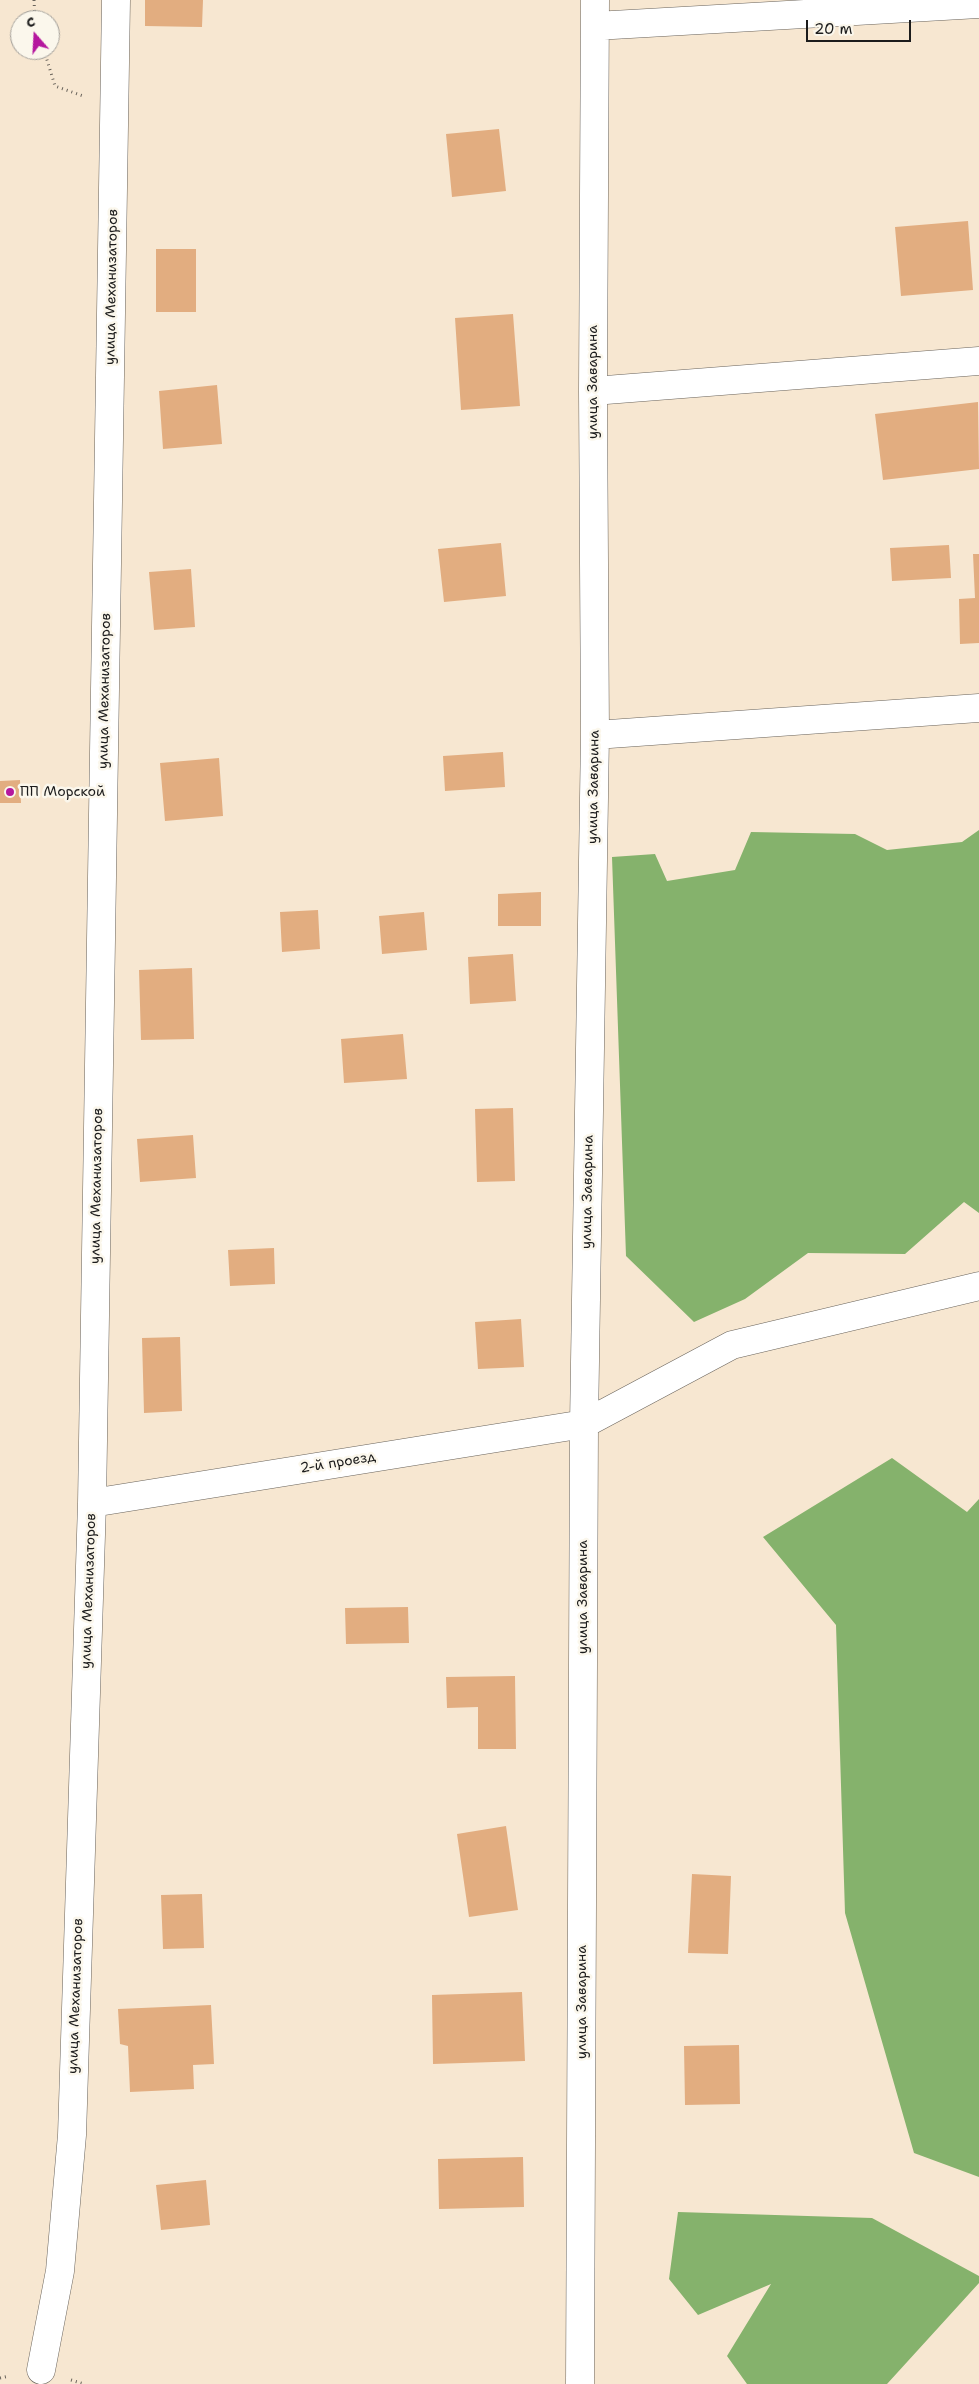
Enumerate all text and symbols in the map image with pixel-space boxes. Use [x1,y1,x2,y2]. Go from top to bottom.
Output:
north arrow [10,10,60,60]
scale bar [809,10,914,42]
text: С [23,12,37,32]
text: 20 m [814,19,853,39]
street label: улица Механизаторов [102,209,122,365]
street label: улица Заварина [585,325,601,439]
street label: улица Механизаторов [95,613,115,769]
street label: улица Заварина [585,730,603,844]
place label: ПП Морской [20,784,105,800]
marker: ПП Морской [4,786,16,798]
street label: улица Механизаторов [87,1108,107,1264]
street label: улица Заварина [579,1135,597,1249]
street label: 2-й проезд [299,1449,377,1477]
street label: улица Механизаторов [78,1513,100,1669]
street label: улица Заварина [575,1540,591,1654]
street label: улица Механизаторов [65,1918,87,2074]
street label: улица Заварина [574,1945,590,2059]

